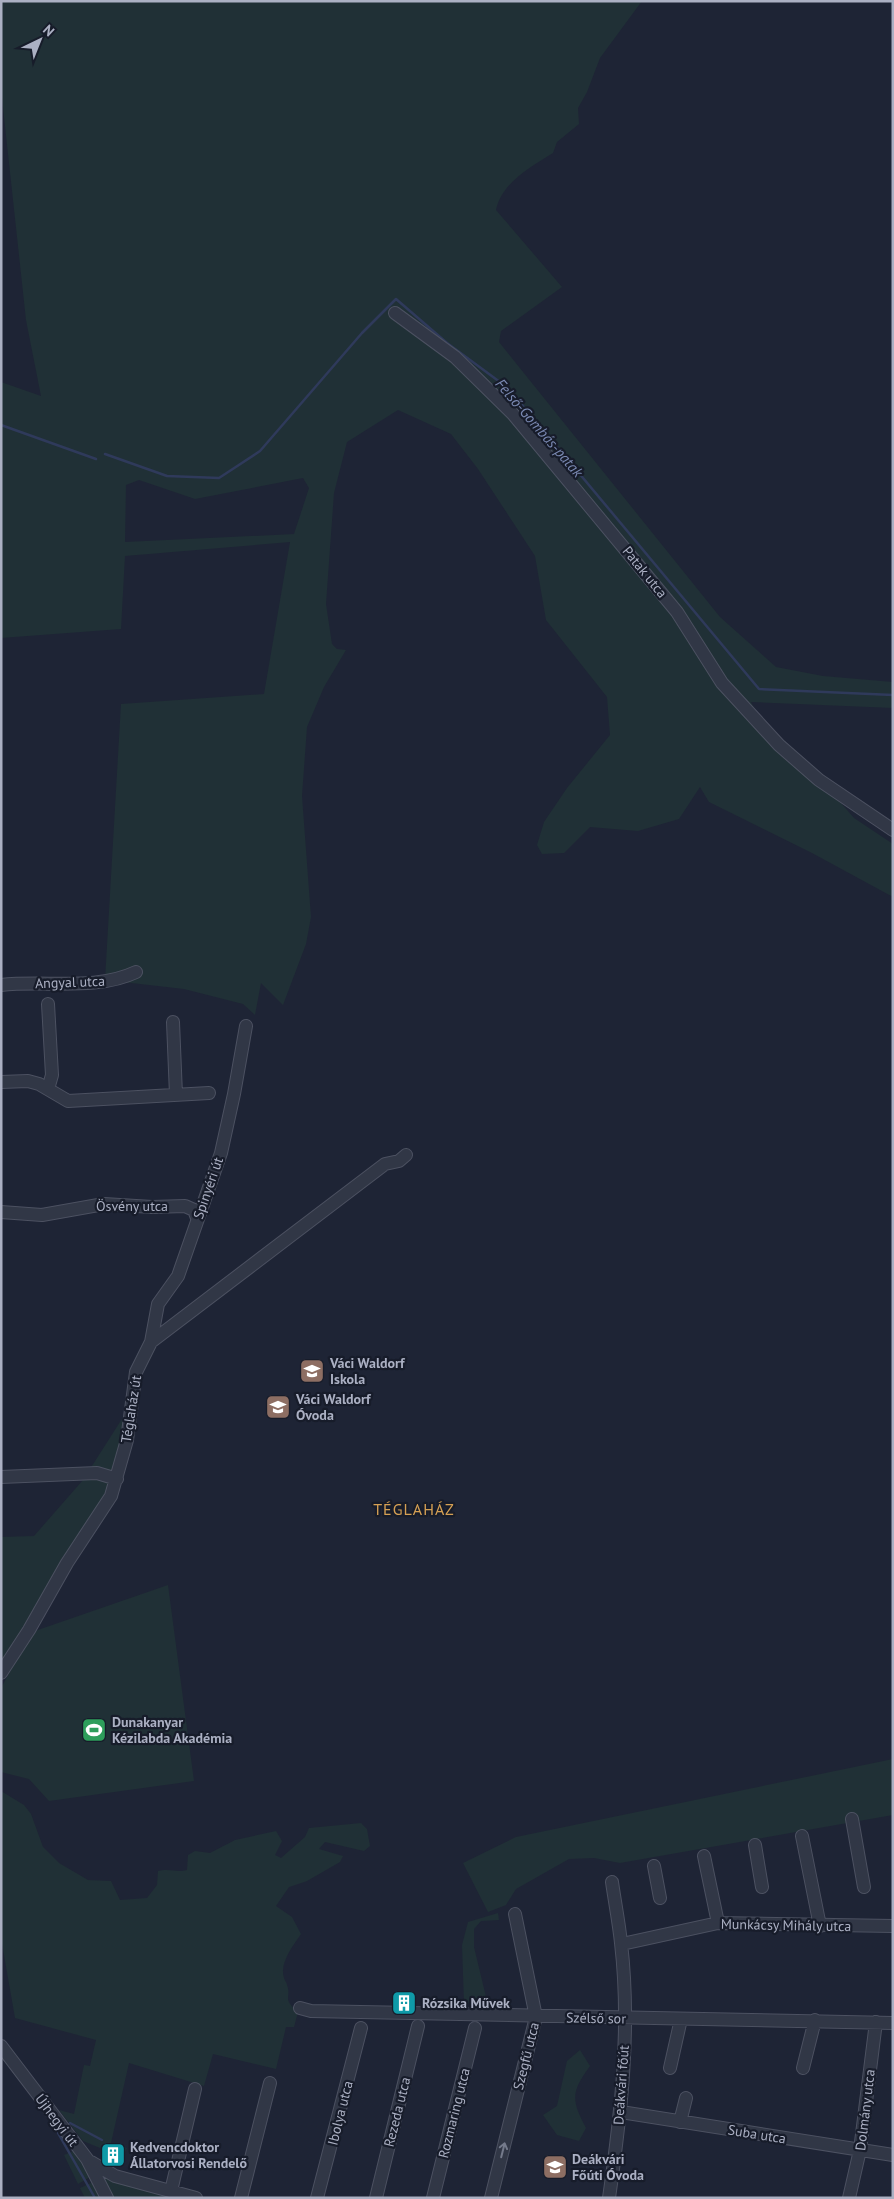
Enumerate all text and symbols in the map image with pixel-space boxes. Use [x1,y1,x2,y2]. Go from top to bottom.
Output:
north arrow [15,15,65,65]
text: N [39,21,58,40]
water label: Felső-Gombás-patak [491,374,588,482]
street label: Patak utca [619,542,671,602]
street label: Angyal utca [35,972,105,992]
street label: Spinyéri út [189,1154,227,1221]
street label: Ösvény utca [96,1197,168,1215]
place label: Váci Waldorf Iskola [329,1354,406,1388]
school or university icon: Váci Waldorf Iskola [299,1358,325,1384]
street label: Téglaház út [117,1374,145,1444]
place label: Váci Waldorf Óvoda [295,1390,372,1424]
school or university icon: Váci Waldorf Óvoda [265,1394,291,1420]
district label: TÉGLAHÁZ [373,1499,455,1519]
place label: Dunakanyar Kézilabda Akadémia [112,1713,232,1747]
sports icon: Dunakanyar Kézilabda Akadémia [81,1717,107,1743]
street label: Munkácsy Mihály utca [721,1915,851,1935]
building icon: Rózsika Művek [391,1990,417,2016]
place label: Rózsika Művek [422,1994,510,2012]
street label: Szélső sor [566,2008,626,2028]
street label: Szegfű utca [509,2020,543,2092]
street label: Deákvári főút [609,2044,633,2125]
street label: Rozmaring utca [434,2066,474,2160]
street label: Dolmány utca [851,2068,879,2152]
street label: Rezeda utca [380,2075,414,2149]
street label: Ibolya utca [323,2079,357,2147]
street label: Újhegyi út [31,2090,83,2150]
street label: Suba utca [727,2121,787,2147]
place label: Kedvencdoktor Állatorvosi Rendelő [130,2138,247,2172]
building icon: Kedvencdoktor Állatorvosi Rendelő [100,2142,126,2168]
one-way arrow [498,2143,508,2159]
place label: Deákvári Főúti Óvoda [572,2150,644,2184]
school or university icon: Deákvári Főúti Óvoda [542,2154,568,2180]

